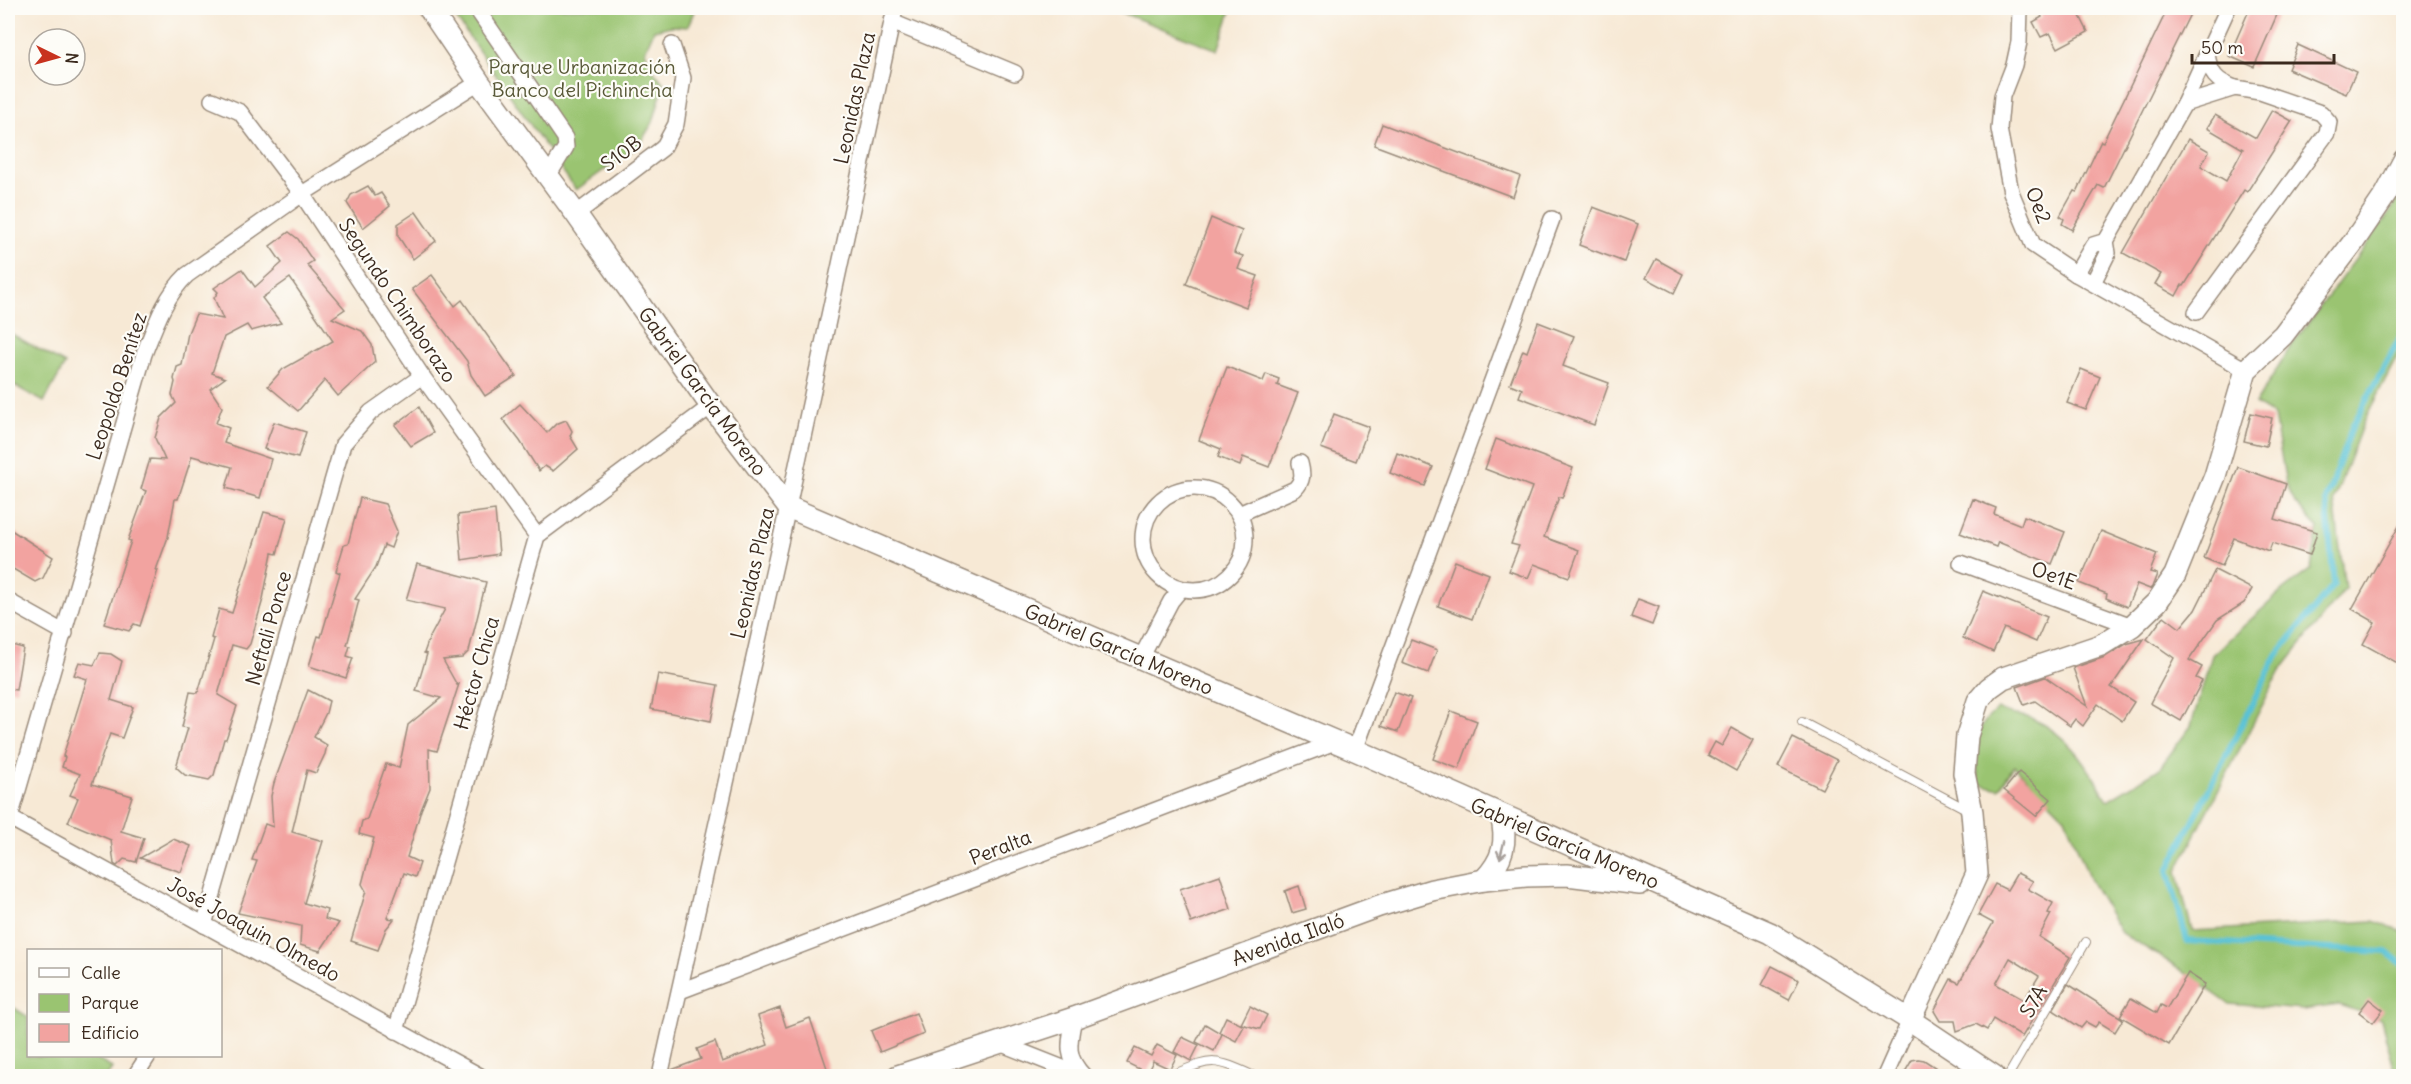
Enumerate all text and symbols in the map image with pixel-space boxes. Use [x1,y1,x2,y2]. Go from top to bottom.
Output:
north arrow [27,27,87,87]
scale bar [2192,27,2334,65]
street label: Leonidas Plaza [828,30,880,166]
text: 50 m [2201,36,2243,59]
text: N [61,52,82,65]
park label: Parque Urbanización Banco del Pichincha [488,54,676,102]
street label: S10B [596,129,646,177]
street label: Oe2 [2021,183,2057,227]
street label: Segundo Chimborazo [334,213,462,387]
street label: Gabriel García Moreno [633,302,773,480]
street label: Leopoldo Benítez [80,309,152,463]
street label: Leonidas Plaza [725,505,779,641]
street label: Oe1E [2028,555,2080,595]
street label: Neftali Ponce [240,568,296,688]
street label: Gabriel García Moreno [1021,598,1217,700]
street label: Héctor Chica [448,613,504,733]
street label: Gabriel García Moreno [1467,792,1663,894]
street label: Peralta [966,824,1034,870]
one-way arrow [1496,840,1508,859]
street label: José Joaquin Olmedo [163,871,345,987]
street label: Avenida Ilaló [1228,907,1348,971]
legend [27,949,222,1057]
text: Calle [81,961,121,984]
street label: S7A [2014,980,2052,1022]
text: Parque [81,991,139,1014]
text: Edificio [81,1021,139,1044]

